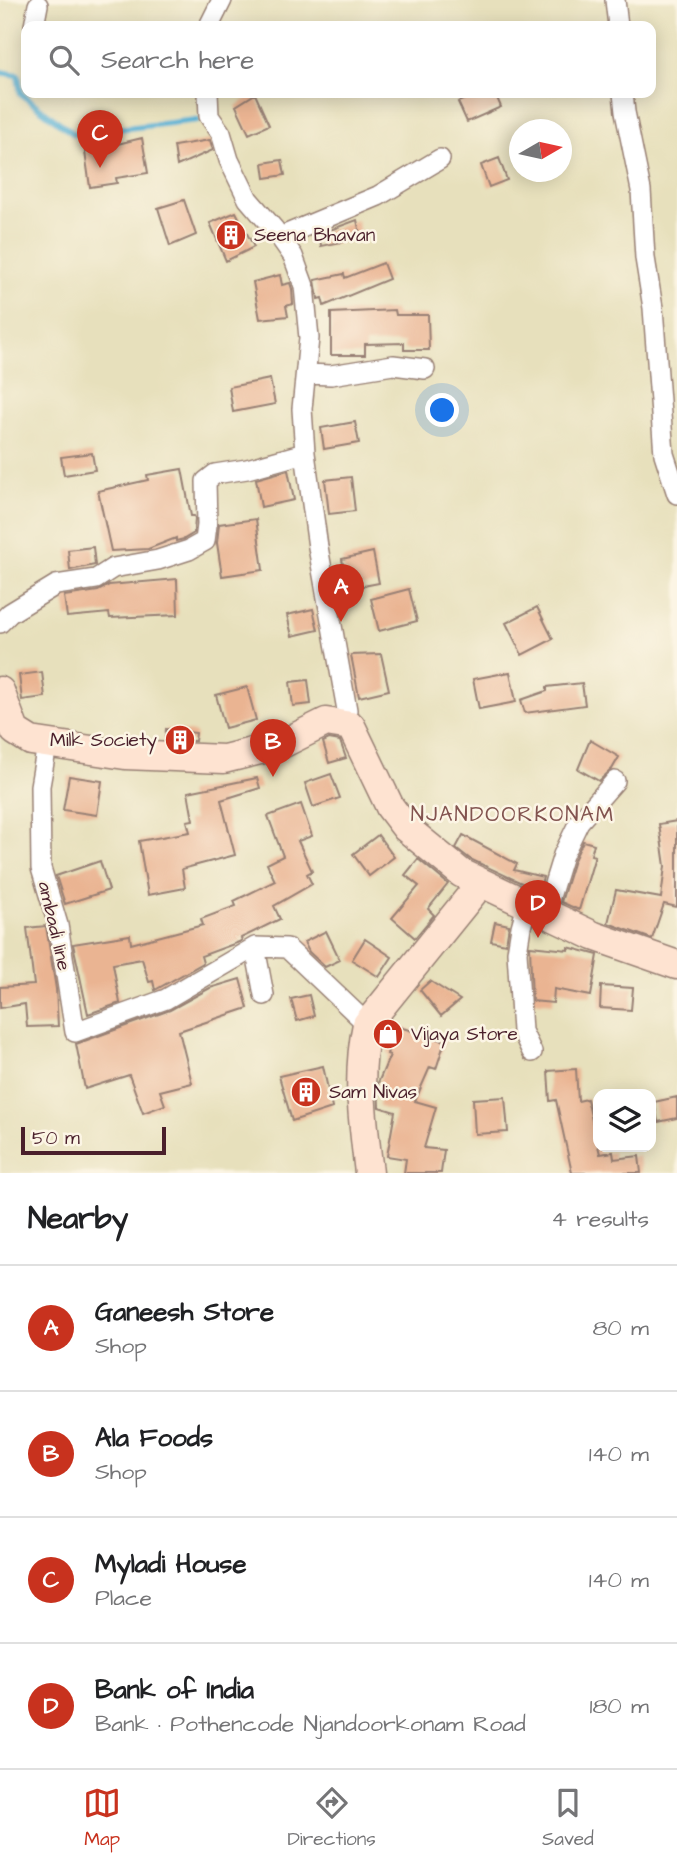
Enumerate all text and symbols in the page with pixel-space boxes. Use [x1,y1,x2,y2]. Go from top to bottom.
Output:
search box [21,21,656,98]
icon: search [45,41,83,79]
text: Search here [101,42,254,78]
pin: C [77,110,123,168]
north arrow [509,119,572,182]
building icon: Seena Bhavan [214,218,248,252]
place label: Seena Bhavan [254,222,375,249]
your location [425,393,459,427]
pin: A [318,564,364,622]
pin: B [250,719,296,777]
building icon: Milk Society [163,723,197,757]
place label: Milk Society [50,727,158,755]
district label: NJANDOORKONAM [411,800,615,829]
street label: ambadi line [31,879,77,973]
pin: D [515,880,561,938]
shop icon: Vijaya Store [371,1017,405,1051]
place label: Vijaya Store [411,1021,518,1049]
building icon: Sam Nivas [289,1075,323,1109]
place label: Sam Nivas [329,1079,417,1106]
map controls [593,1089,656,1152]
button: layers [593,1089,656,1152]
scale bar [21,1124,166,1156]
text: 50 m [32,1125,80,1152]
text: Nearby [28,1198,128,1240]
text: 4 results [551,1203,649,1235]
text: Ganeesh Store [95,1294,274,1330]
text: A [44,1312,58,1344]
text: 80 m [592,1312,649,1344]
text: Shop [95,1330,147,1362]
text: Ala Foods [95,1420,213,1456]
text: B [43,1438,59,1470]
text: 140 m [589,1438,649,1470]
text: Shop [95,1456,147,1488]
text: Myladi House [95,1546,246,1582]
text: C [43,1564,59,1596]
text: 140 m [589,1564,649,1596]
text: Place [95,1582,152,1614]
text: Bank of India [95,1672,254,1708]
text: D [44,1690,58,1722]
text: 180 m [590,1690,649,1722]
text: Bank · Pothencode Njandoorkonam Road [95,1708,526,1740]
tab: Map [83,1784,121,1853]
tab: Directions [287,1784,376,1853]
tab: Saved [542,1784,594,1853]

